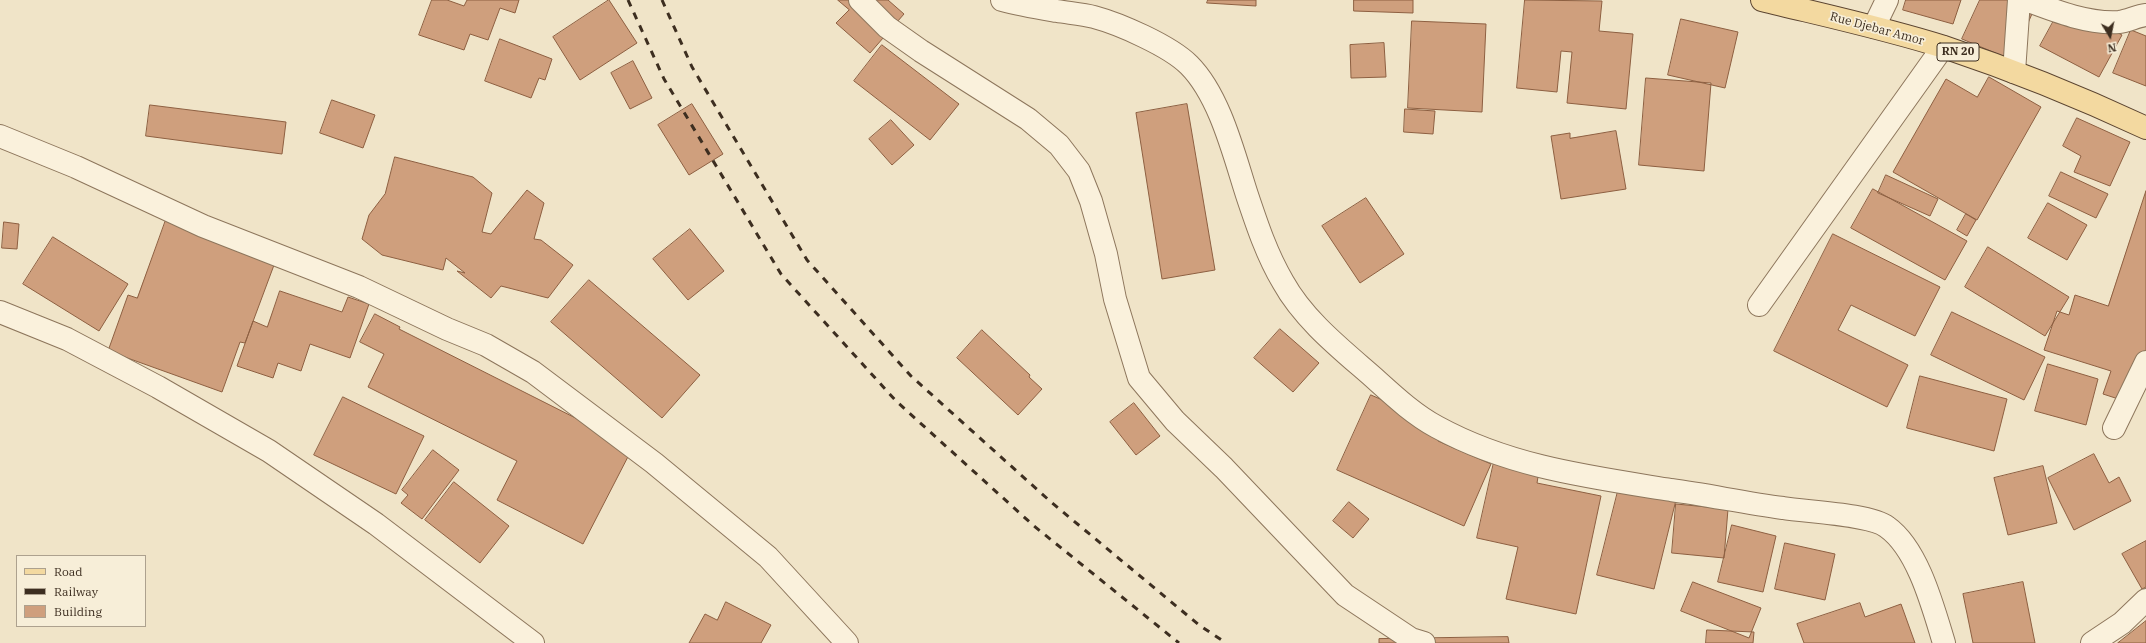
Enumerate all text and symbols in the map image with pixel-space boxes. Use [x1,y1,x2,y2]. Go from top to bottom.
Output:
street label: Rue Djebar Amor [1828,10,1926,48]
north arrow [2090,16,2130,56]
text: N [2107,40,2118,55]
road number: RN 20 [1937,43,1979,61]
legend [16,555,146,627]
text: Road [54,564,83,579]
text: Railway [54,584,98,599]
text: Building [54,604,102,619]

